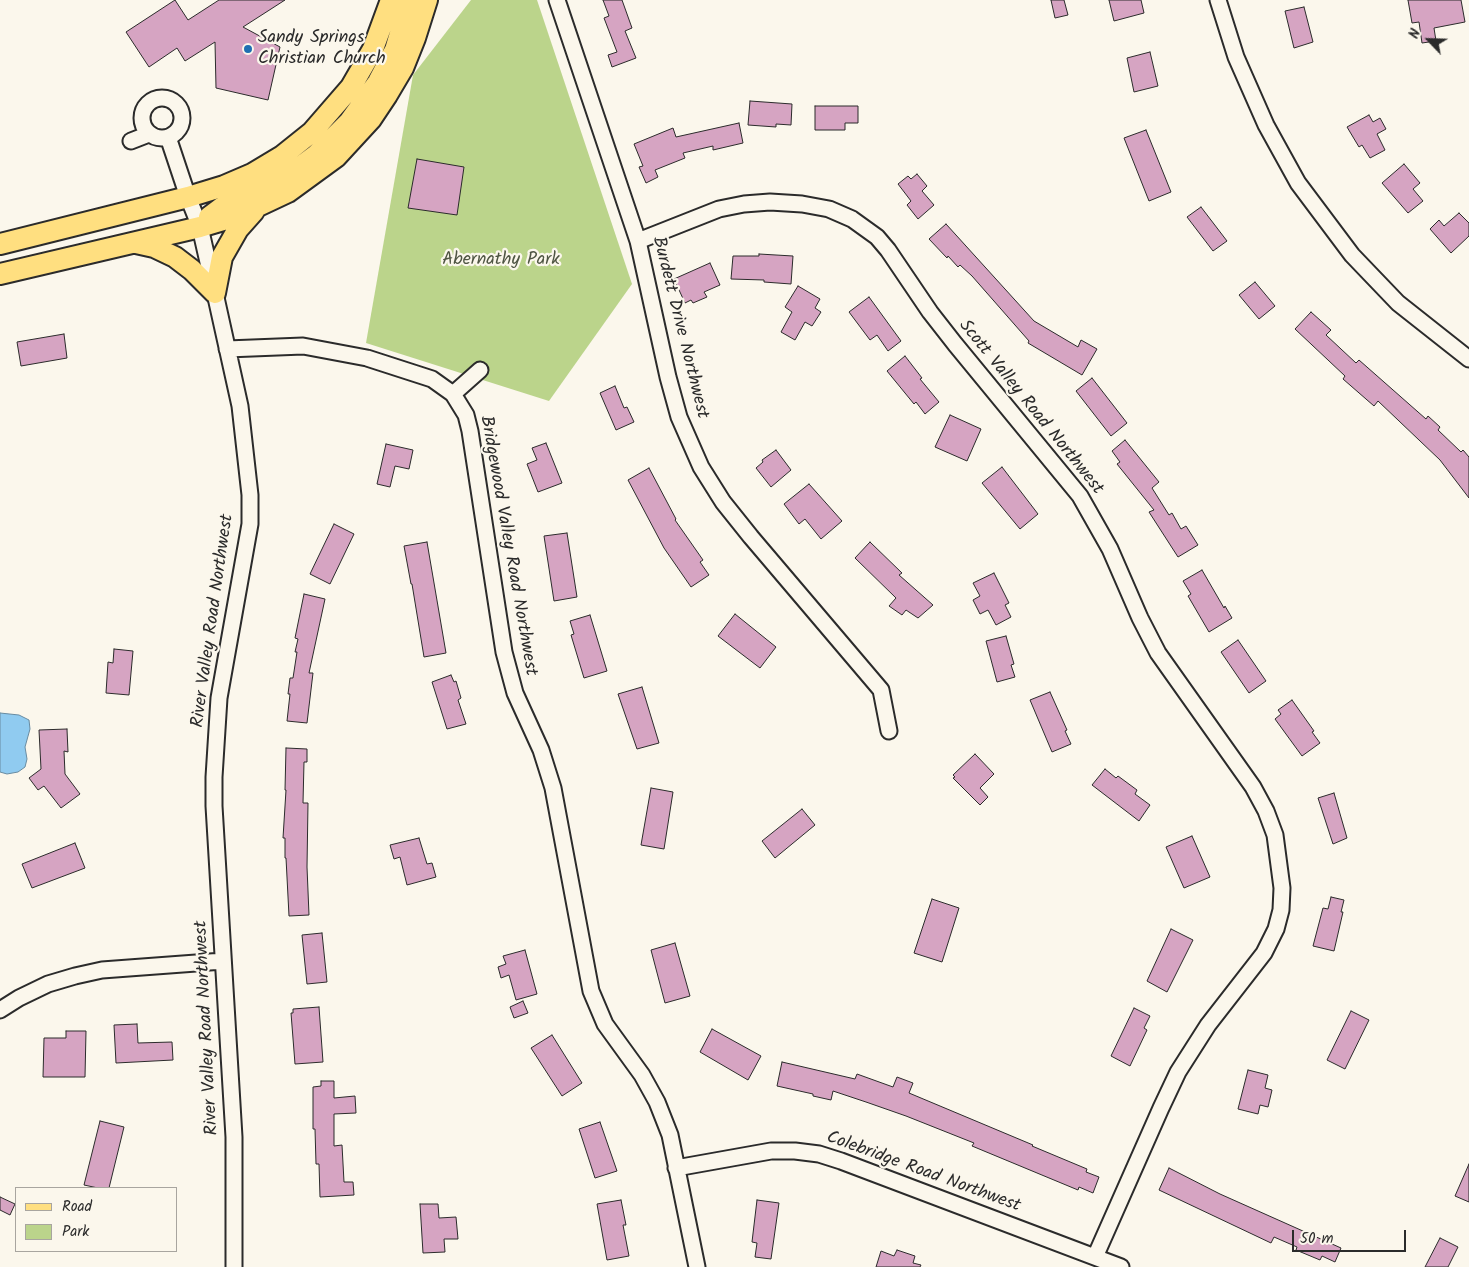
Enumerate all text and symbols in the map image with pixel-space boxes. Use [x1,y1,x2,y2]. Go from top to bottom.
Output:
north arrow [1404,15,1454,65]
text: N [1403,25,1427,42]
place label: Sandy Springs Christian Church [258,28,386,70]
marker: Sandy Springs Christian Church [242,43,254,55]
street label: Burdett Drive Northwest [646,235,712,421]
park label: Abernathy Park [442,250,560,272]
street label: Scott Valley Road Northwest [953,316,1107,500]
street label: Bridgewood Valley Road Northwest [473,414,541,678]
street label: River Valley Road Northwest [188,513,240,729]
street label: River Valley Road Northwest [192,920,224,1136]
street label: Colebridge Road Northwest [823,1128,1023,1218]
legend [15,1187,178,1252]
text: Road [62,1195,92,1219]
text: Park [62,1220,89,1244]
scale bar [1294,1220,1408,1252]
text: 50 m [1300,1227,1334,1251]

